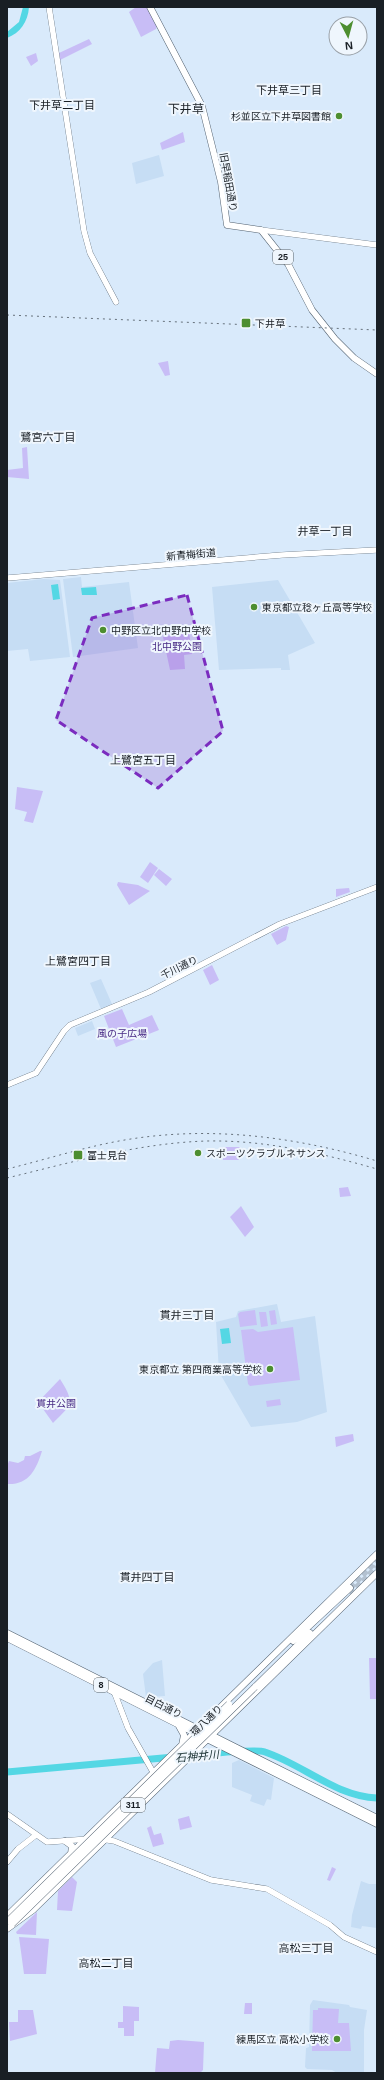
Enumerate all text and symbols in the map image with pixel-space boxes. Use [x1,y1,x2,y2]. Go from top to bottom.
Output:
north arrow [328,16,368,56]
text: N [344,40,354,52]
district label: 下井草三丁目 [256,84,322,96]
district label: 下井草二丁目 [29,99,95,111]
district label: 下井草 [168,102,204,116]
place label: 杉並区立下井草図書館 [231,111,331,122]
marker: 杉並区立下井草図書館 [334,111,344,121]
street label: 旧早稲田通り [218,152,239,213]
road number: 25 [273,250,293,264]
marker: 下井草 [240,317,252,329]
place label: 下井草 [255,318,285,329]
district label: 鷺宮六丁目 [21,431,76,443]
district label: 井草一丁目 [298,525,353,537]
street label: 新青梅街道 [166,547,216,562]
marker: 東京都立稔ヶ丘高等学校 [249,602,259,612]
place label: 東京都立稔ヶ丘高等学校 [262,602,372,613]
marker: 中野区立北中野中学校 [98,625,108,635]
place label: 中野区立北中野中学校 [111,625,211,636]
park label: 北中野公園 [152,641,202,652]
district label: 上鷺宮五丁目 [110,754,176,766]
street label: 千川通り [159,954,200,981]
district label: 上鷺宮四丁目 [45,955,111,967]
park label: 風の子広場 [97,1028,147,1039]
marker: スポーツクラブルネサンス [193,1148,203,1158]
place label: スポーツクラブルネサンス [206,1148,326,1159]
marker: 富士見台 [72,1149,84,1161]
place label: 富士見台 [87,1150,127,1161]
district label: 貫井三丁目 [160,1309,215,1321]
place label: 東京都立 第四商業高等学校 [139,1364,262,1375]
marker: 東京都立 第四商業高等学校 [265,1364,275,1374]
park label: 貫井公園 [36,1398,76,1409]
district label: 貫井四丁目 [120,1571,175,1583]
road number: 8 [94,1678,108,1692]
street label: 目白通り [143,1692,184,1720]
street label: 環八通り [188,1703,225,1738]
water label: 石神井川 [175,1748,220,1764]
road number: 311 [121,1798,145,1812]
district label: 高松三丁目 [279,1942,334,1954]
district label: 高松二丁目 [79,1957,134,1969]
place label: 練馬区立 高松小学校 [236,2034,329,2045]
marker: 練馬区立 高松小学校 [332,2034,342,2044]

